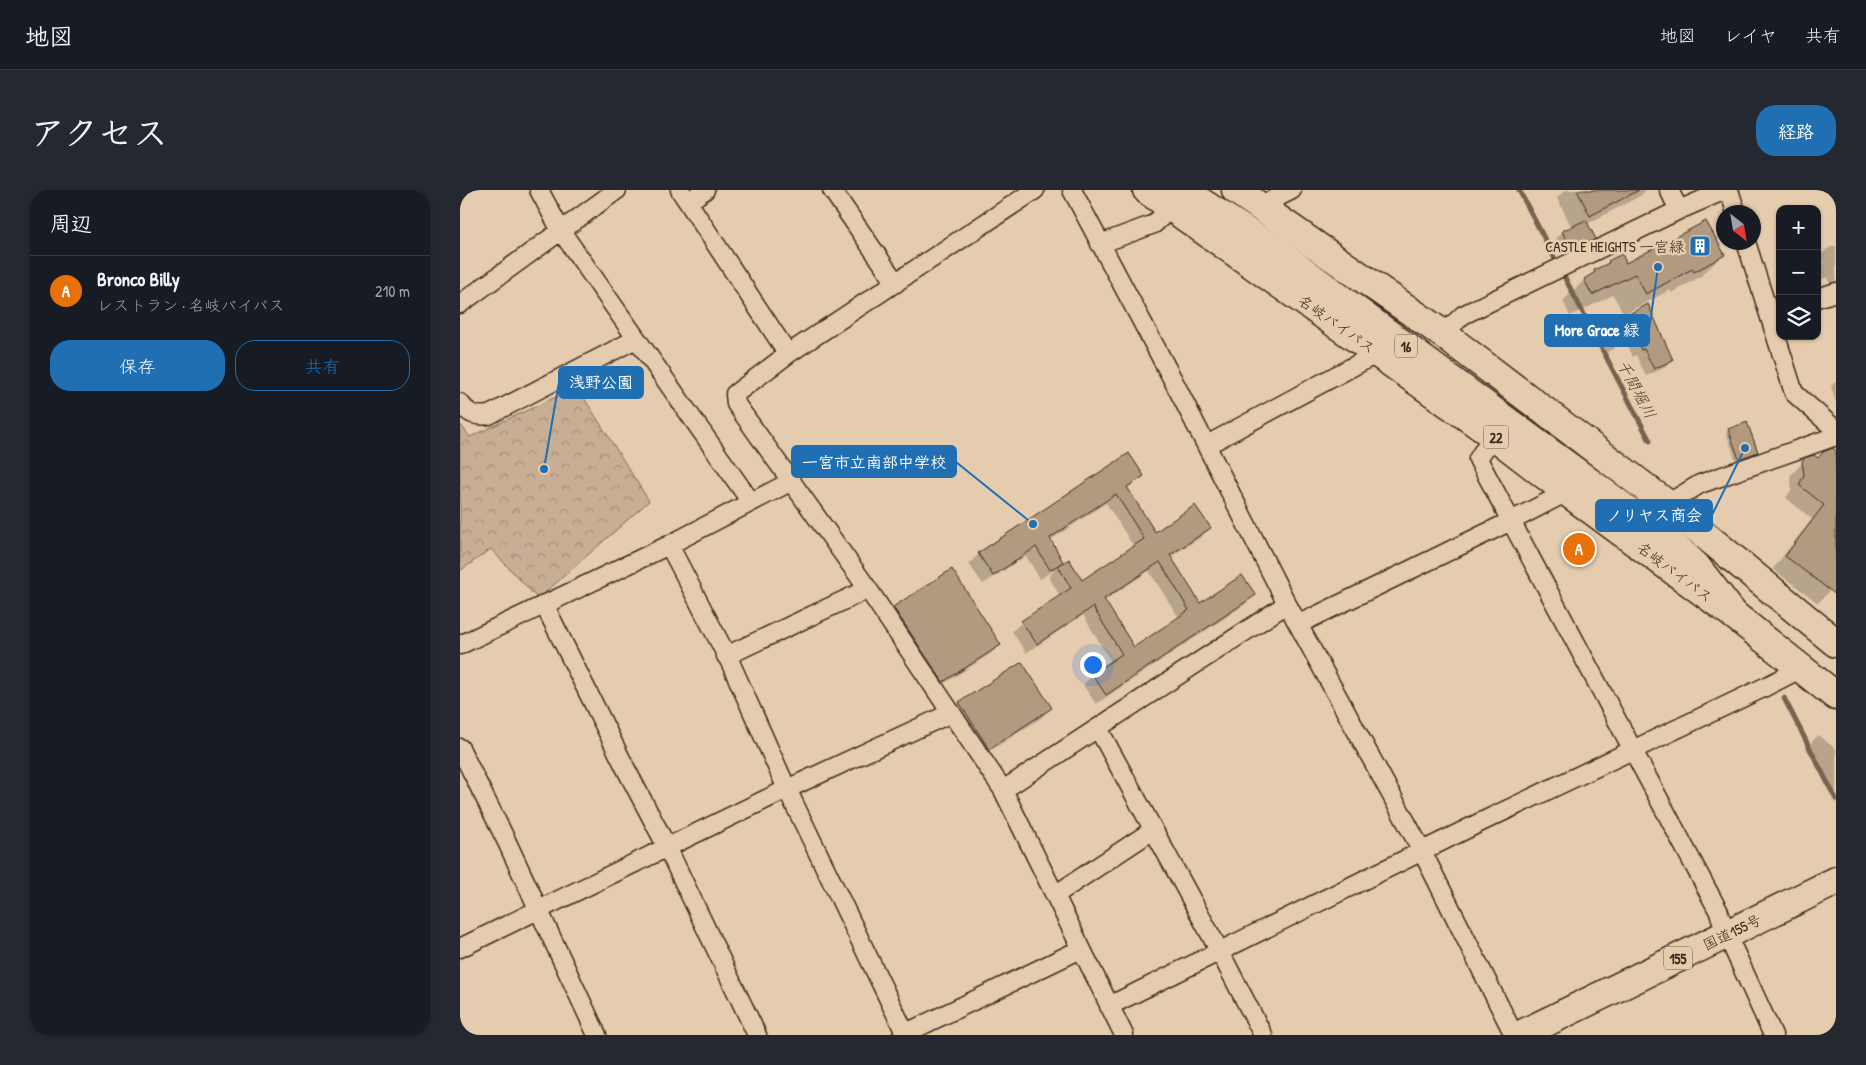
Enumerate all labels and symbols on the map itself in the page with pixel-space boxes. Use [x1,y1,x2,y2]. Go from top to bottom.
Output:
north arrow [1716,205,1761,250]
building icon: CASTLE HEIGHTS 一宮緑 [1688,234,1712,258]
place label: CASTLE HEIGHTS 一宮緑 [1545,236,1684,257]
street label: 名岐バイパス [1294,290,1380,358]
callout: More Grace 緑 [1545,315,1649,346]
text: More Grace 緑 [1555,319,1639,341]
road number: 16 [1395,334,1417,358]
water label: 千間堀川 [1612,356,1662,422]
callout: 浅野公園 [559,367,643,398]
text: 浅野公園 [569,371,633,393]
road number: 22 [1484,426,1508,448]
callout: 一宮市立南部中学校 [792,446,956,477]
text: 一宮市立南部中学校 [802,451,946,473]
callout: ノリヤス商会 [1596,500,1712,531]
text: ノリヤス商会 [1606,504,1702,526]
pin: A [1563,530,1595,568]
street label: 名岐バイパス [1633,537,1717,607]
your location [1080,652,1106,678]
street label: 国道155号 [1699,909,1765,955]
road number: 155 [1664,946,1692,970]

